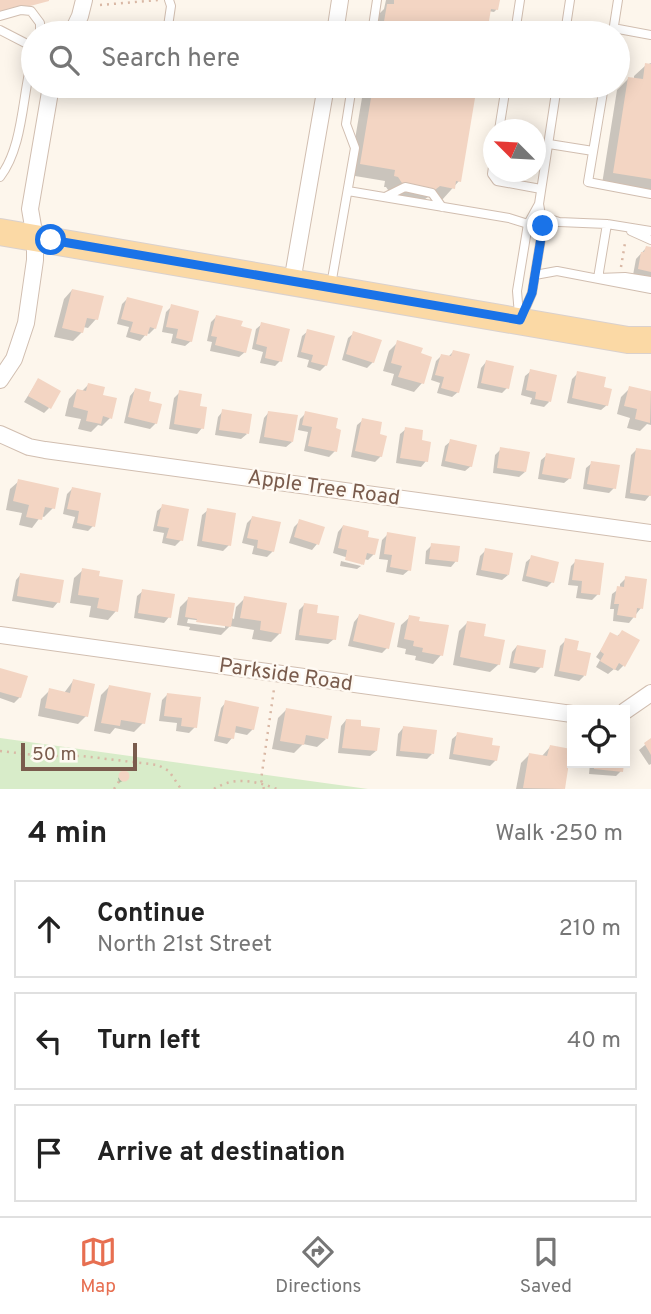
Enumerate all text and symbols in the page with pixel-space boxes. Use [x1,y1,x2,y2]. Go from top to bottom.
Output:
search box [21,21,630,98]
icon: search [45,41,83,79]
text: Search here [101,43,240,76]
north arrow [483,119,546,182]
route end [527,210,558,241]
route start [35,224,66,255]
street label: Apple Tree Road [246,464,402,513]
street label: Parkside Road [217,653,354,698]
map controls [567,705,630,768]
button: locate [567,705,630,768]
scale bar [21,740,136,772]
text: 50 m [32,743,77,767]
text: 4 min [28,816,107,853]
text: Walk · 250 m [495,820,623,849]
text: Continue [97,898,205,931]
icon: ahead [30,910,68,948]
text: 210 m [559,915,621,944]
text: North 21st Street [97,931,272,960]
icon: left [30,1022,68,1060]
text: Turn left [97,1025,201,1058]
text: 40 m [567,1027,621,1056]
icon: arrive [30,1134,68,1172]
text: Arrive at destination [97,1137,345,1170]
tab: Map [79,1233,117,1299]
tab: Directions [275,1233,362,1299]
tab: Saved [520,1233,572,1299]

